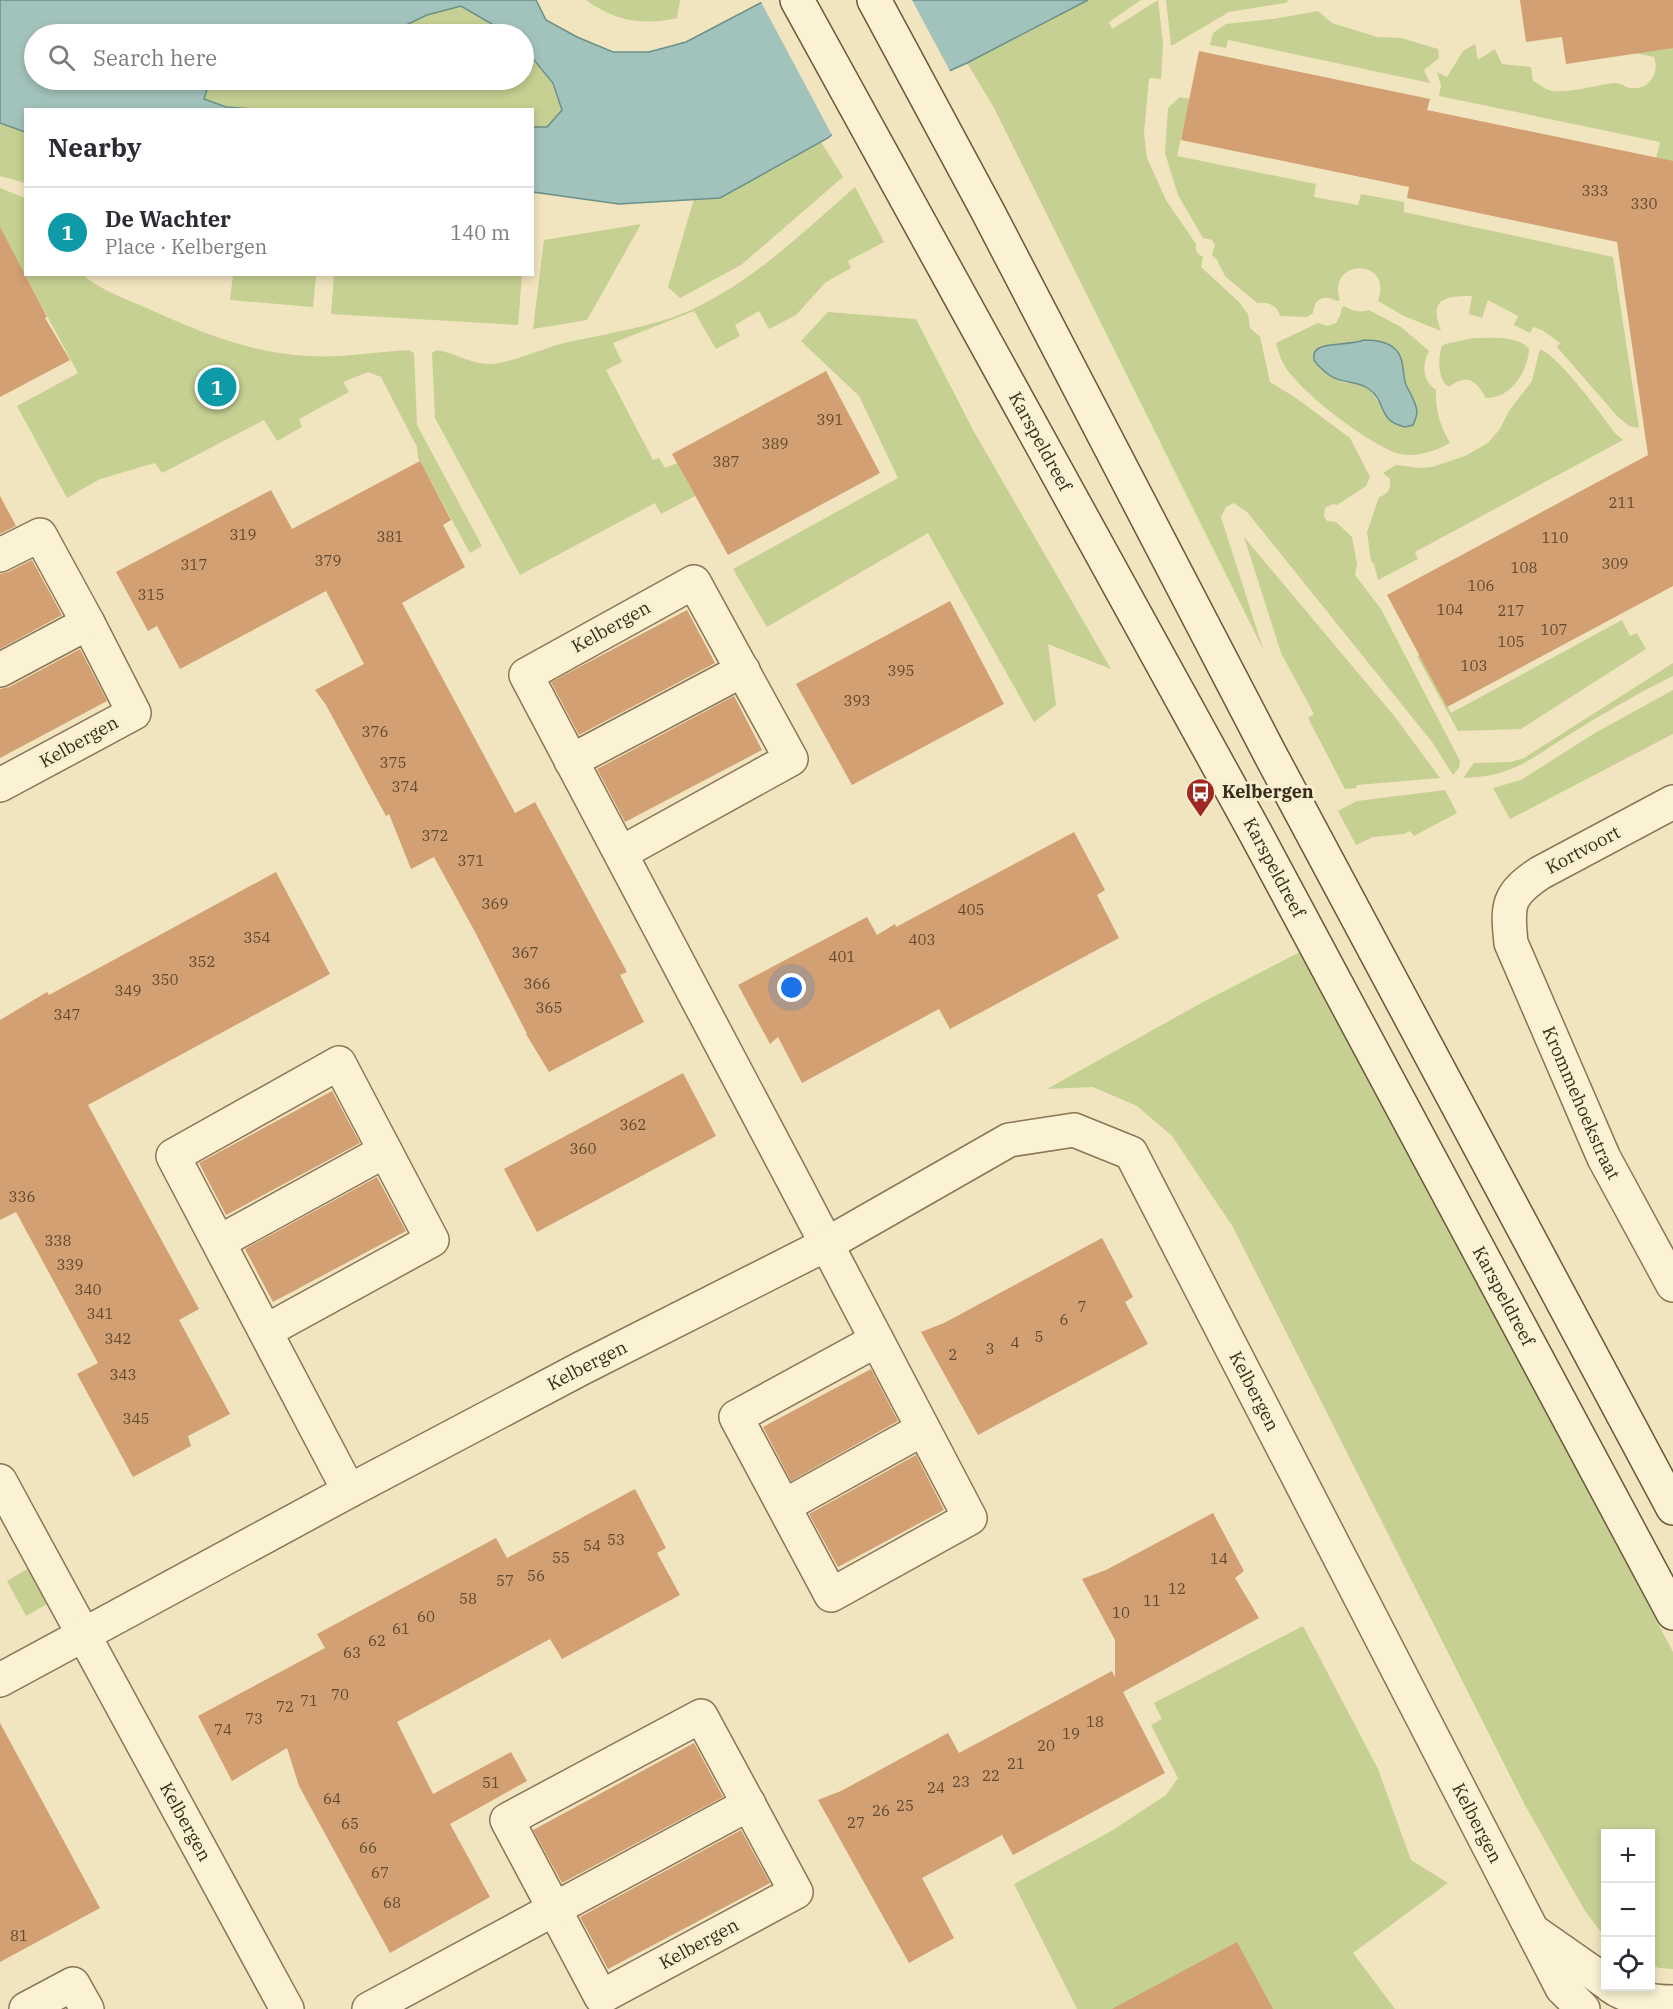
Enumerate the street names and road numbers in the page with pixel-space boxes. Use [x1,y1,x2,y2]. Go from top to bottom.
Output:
street label: Karspeldreef [1004,388,1078,497]
street label: Kelbergen [567,595,654,658]
street label: Kelbergen [35,710,122,773]
street label: Karspeldreef [1238,813,1311,923]
street label: Kortvoort [1541,820,1624,879]
street label: Krommehoekstraat [1537,1023,1626,1184]
street label: Karspeldreef [1468,1242,1541,1351]
street label: Kelbergen [543,1335,631,1395]
street label: Kelbergen [1224,1347,1285,1435]
street label: Kelbergen [155,1778,217,1865]
street label: Kelbergen [1447,1779,1507,1867]
street label: Kelbergen [655,1913,742,1974]

